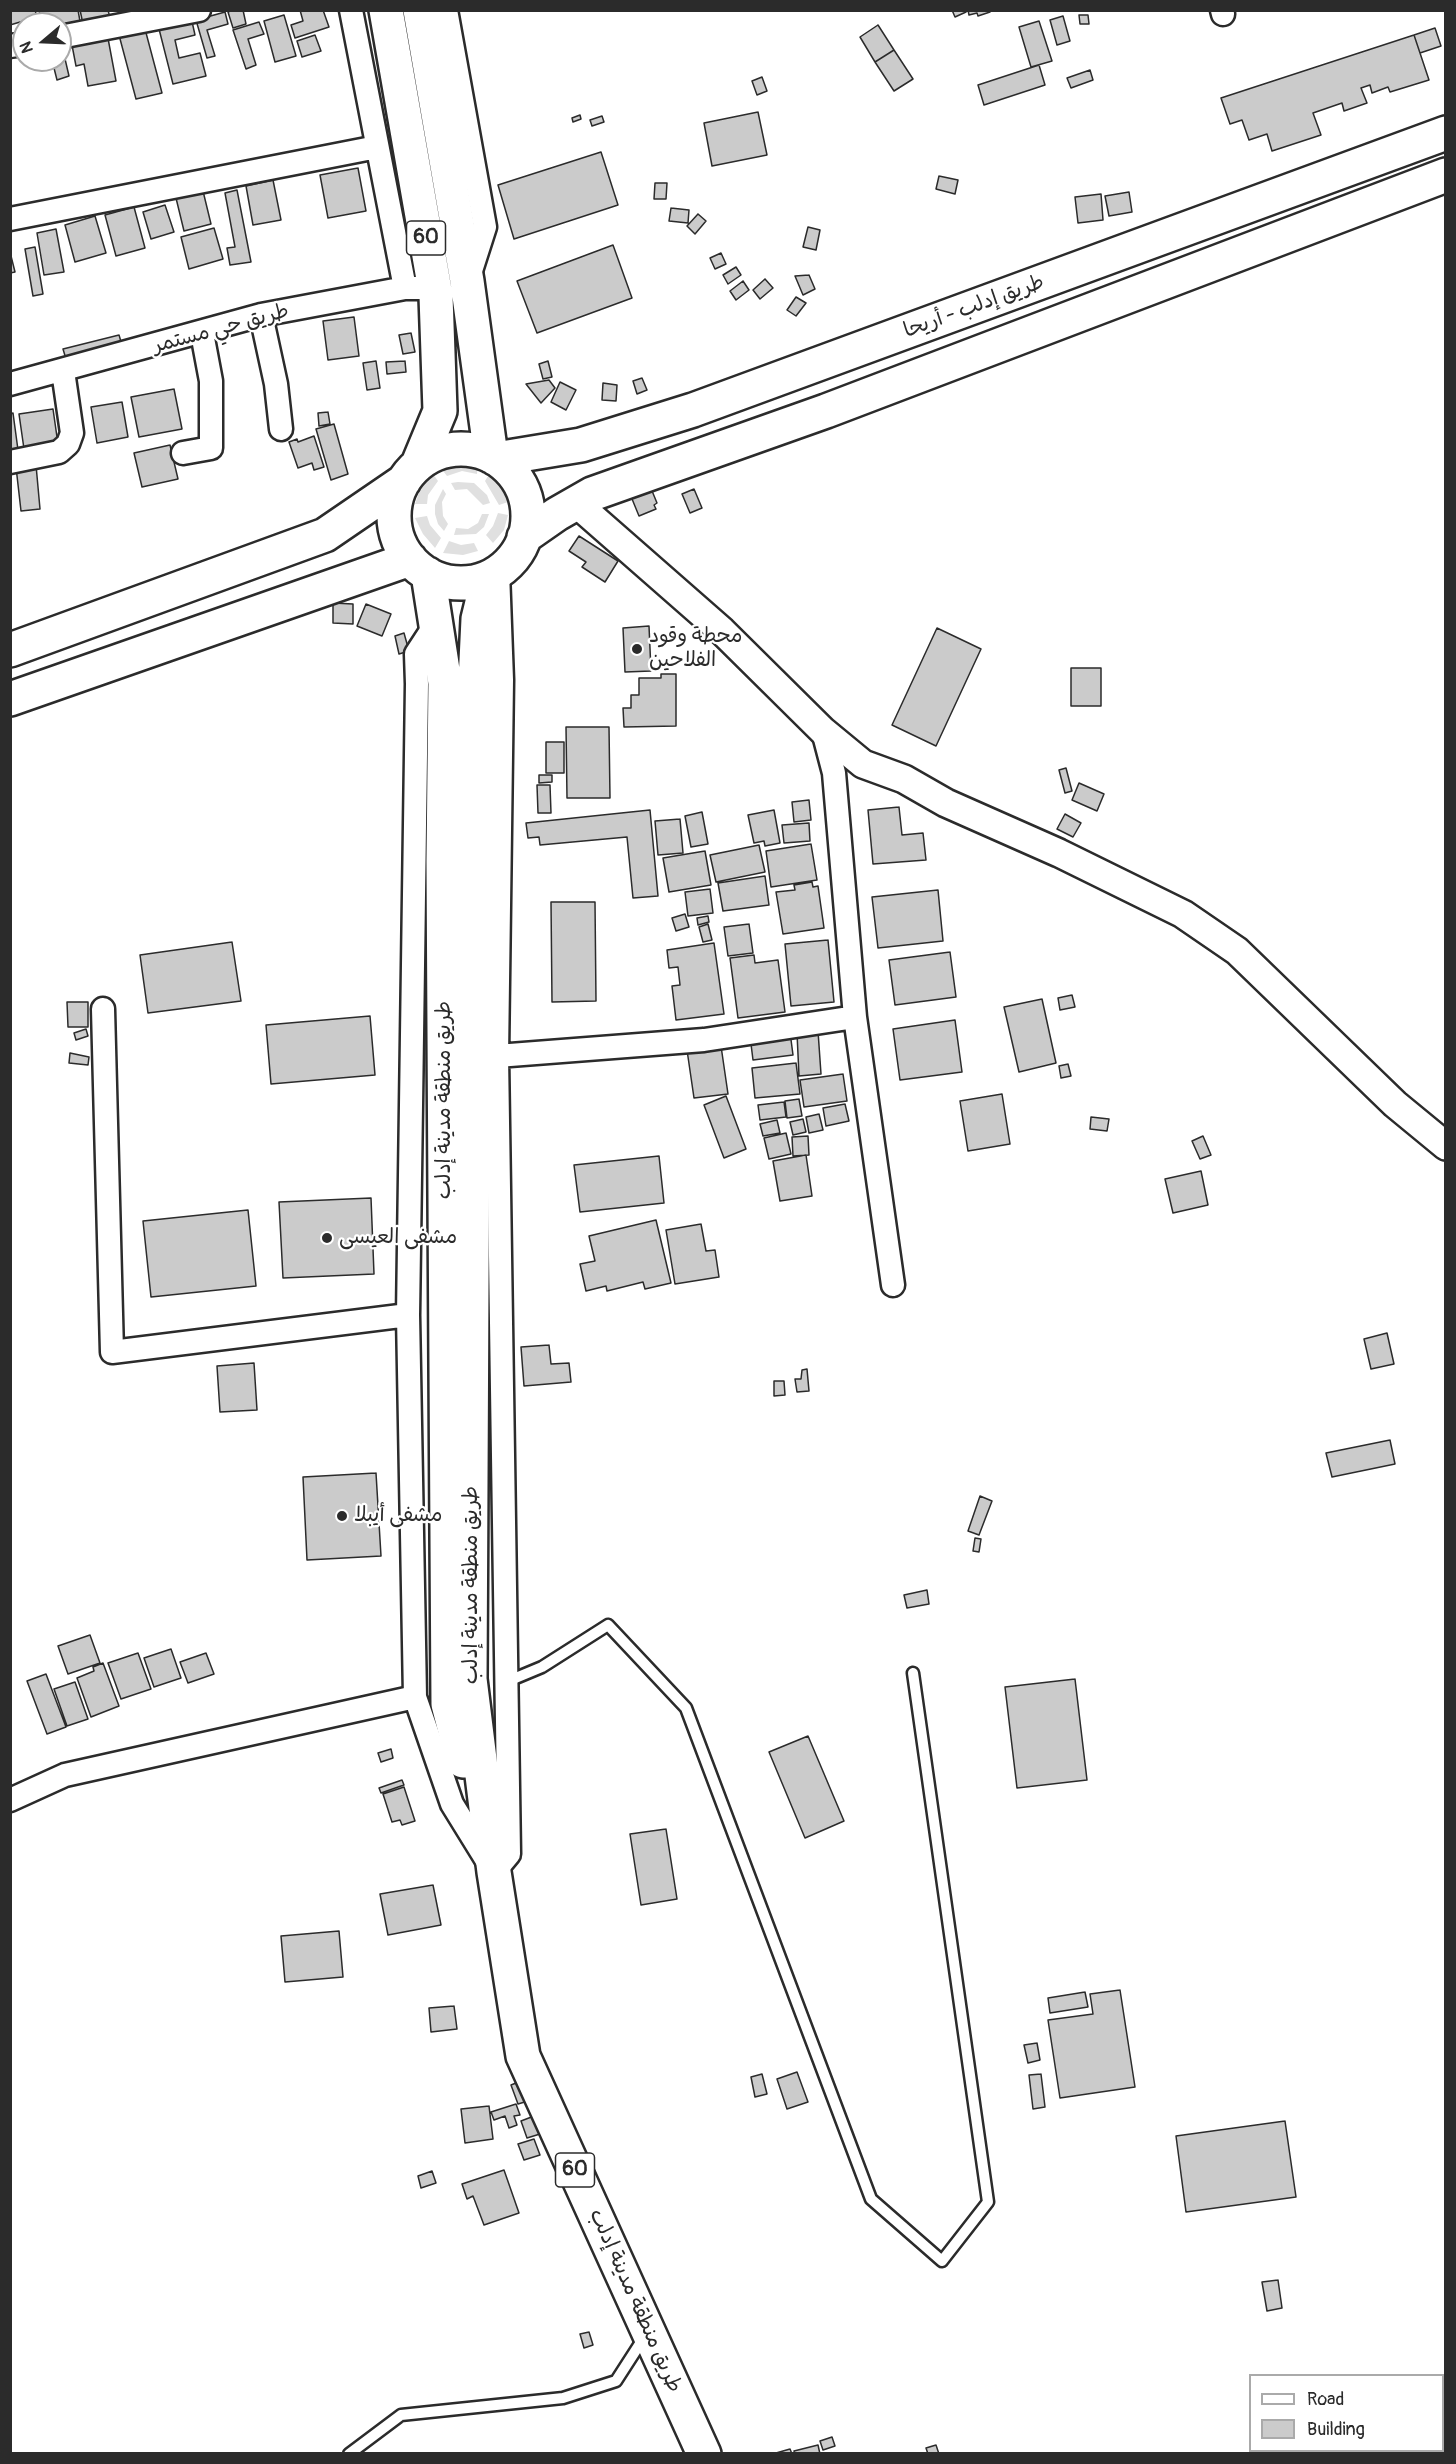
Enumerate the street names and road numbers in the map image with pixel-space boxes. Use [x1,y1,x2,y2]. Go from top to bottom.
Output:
road number: 60 [406,221,446,255]
street label: طريق إدلب - أريحا [900,270,1048,344]
street label: طريق حي مستمر [150,299,292,359]
street label: طريق منطقة مدينة إدلب [432,1001,458,1199]
street label: طريق منطقة مدينة إدلب [459,1486,485,1684]
road number: 60 [556,2153,594,2187]
street label: طريق منطقة مدينة إدلب [583,2205,687,2397]

